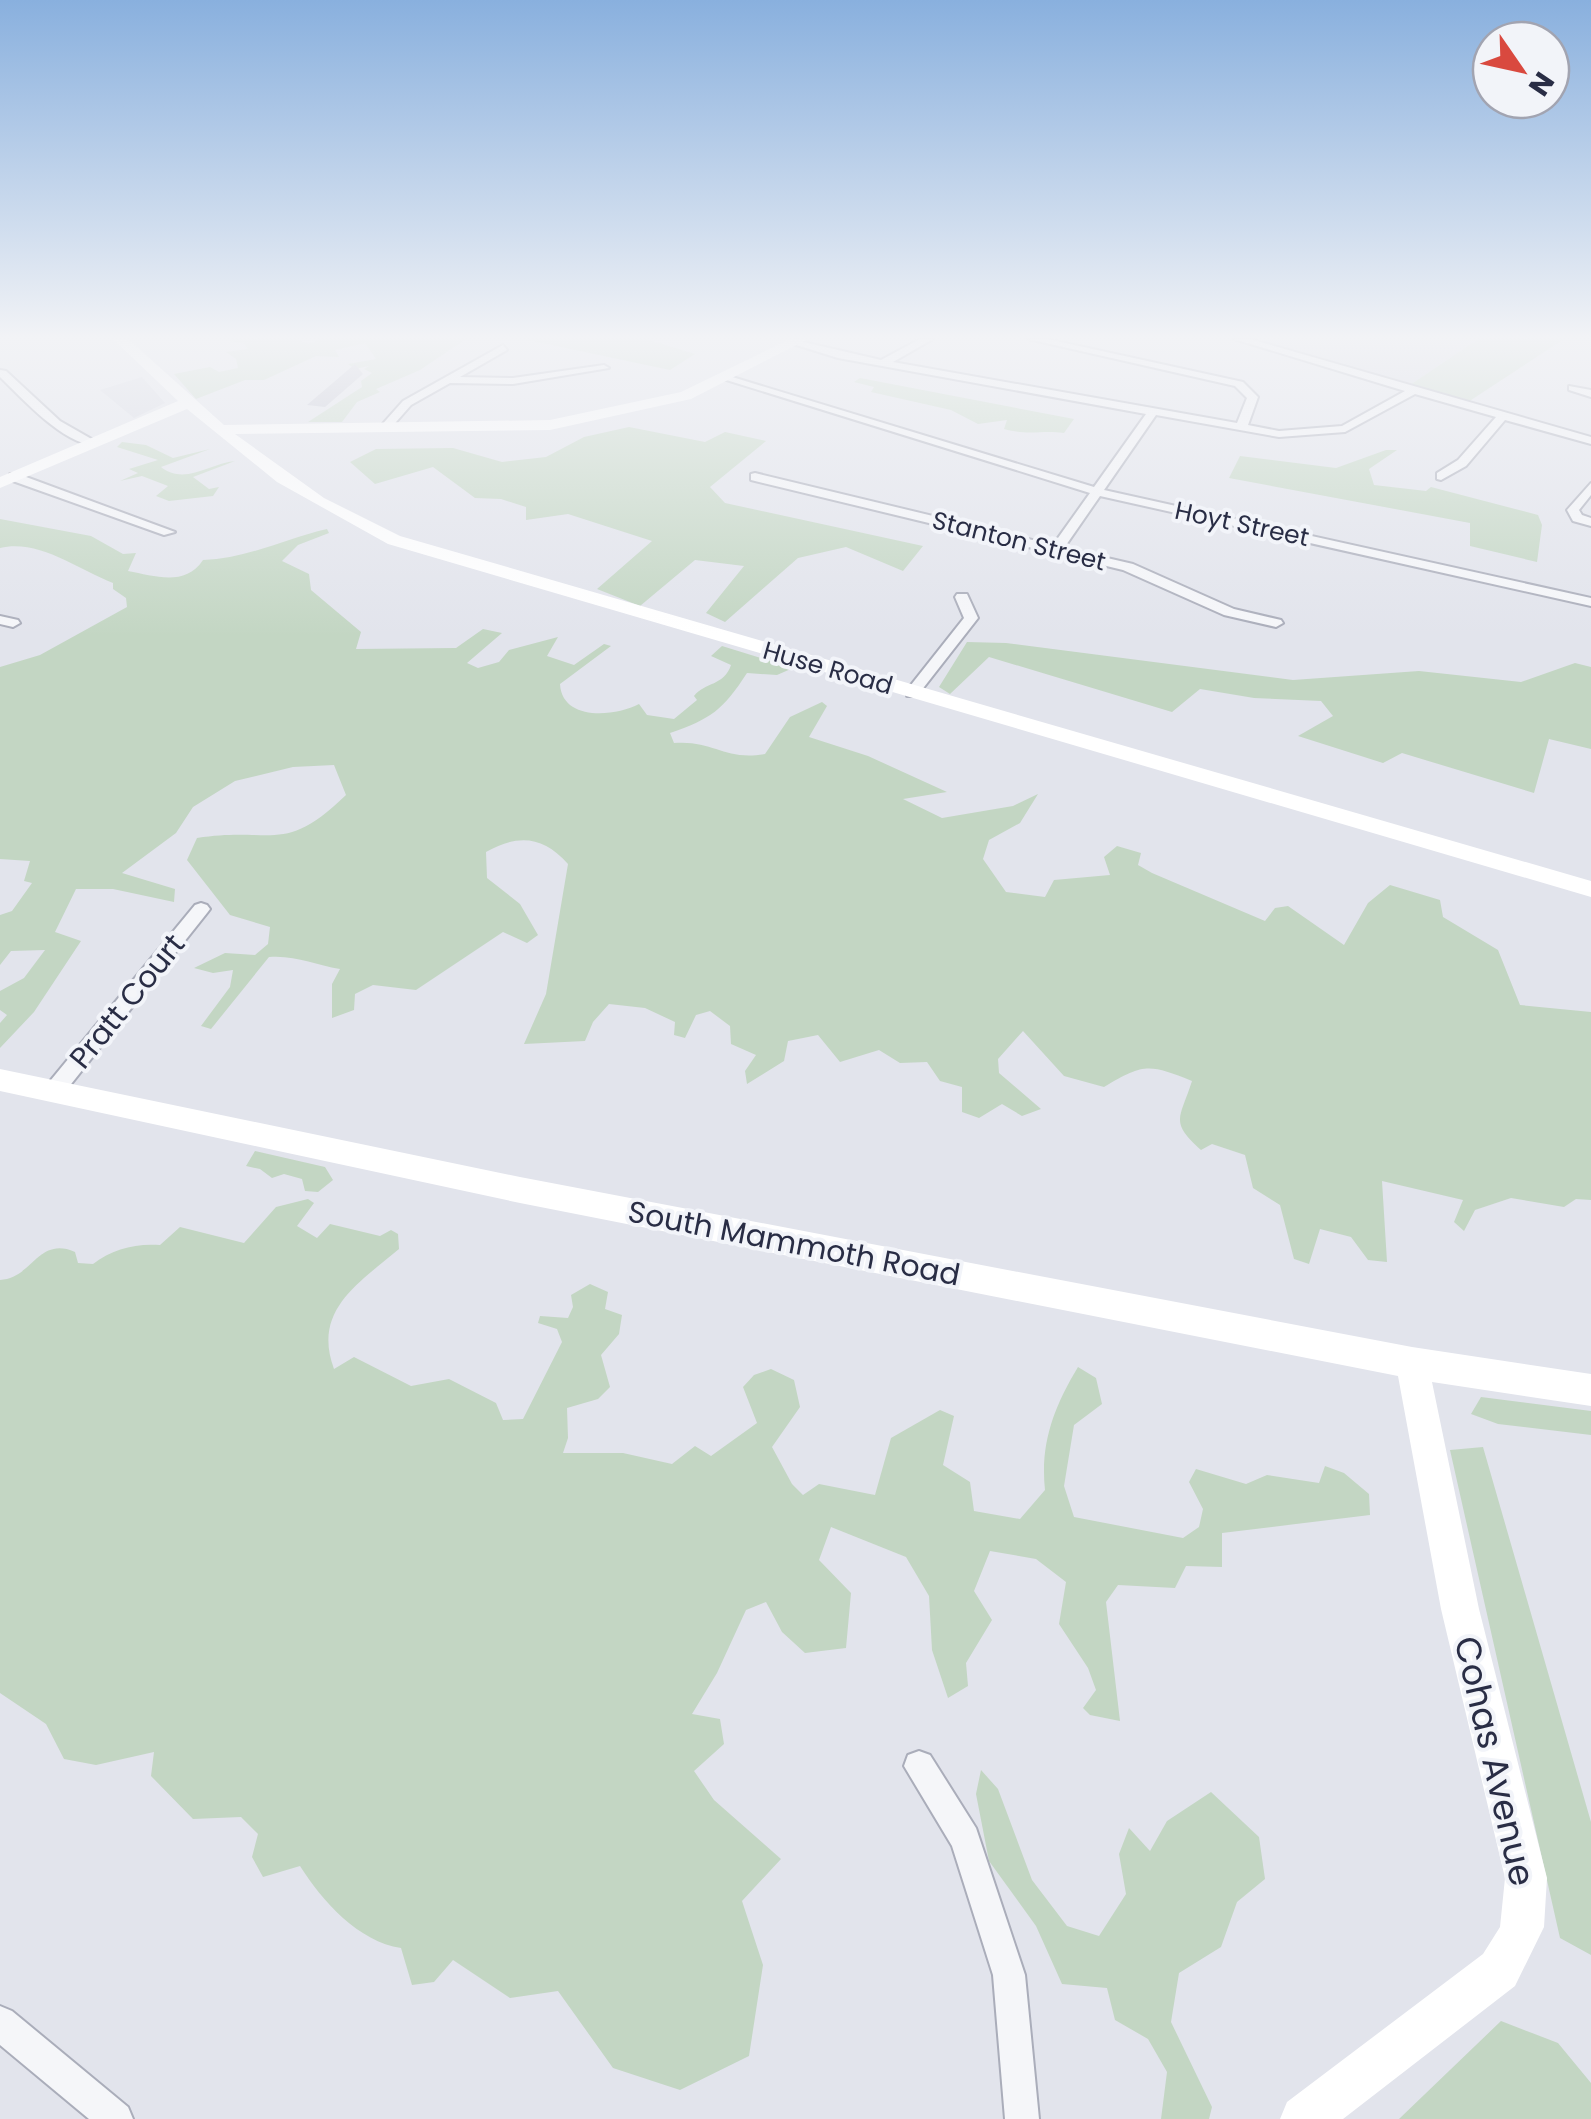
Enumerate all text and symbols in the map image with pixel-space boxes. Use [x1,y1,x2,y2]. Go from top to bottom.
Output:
north arrow [1471,20,1571,120]
text: N [1519,64,1563,103]
street label: Hoyt Street [1172,493,1312,555]
street label: Stanton Street [929,503,1109,579]
street label: Huse Road [759,633,897,703]
street label: Pratt Court [59,924,195,1078]
street label: South Mammoth Road [624,1190,964,1296]
street label: Cohas Avenue [1442,1631,1548,1891]

